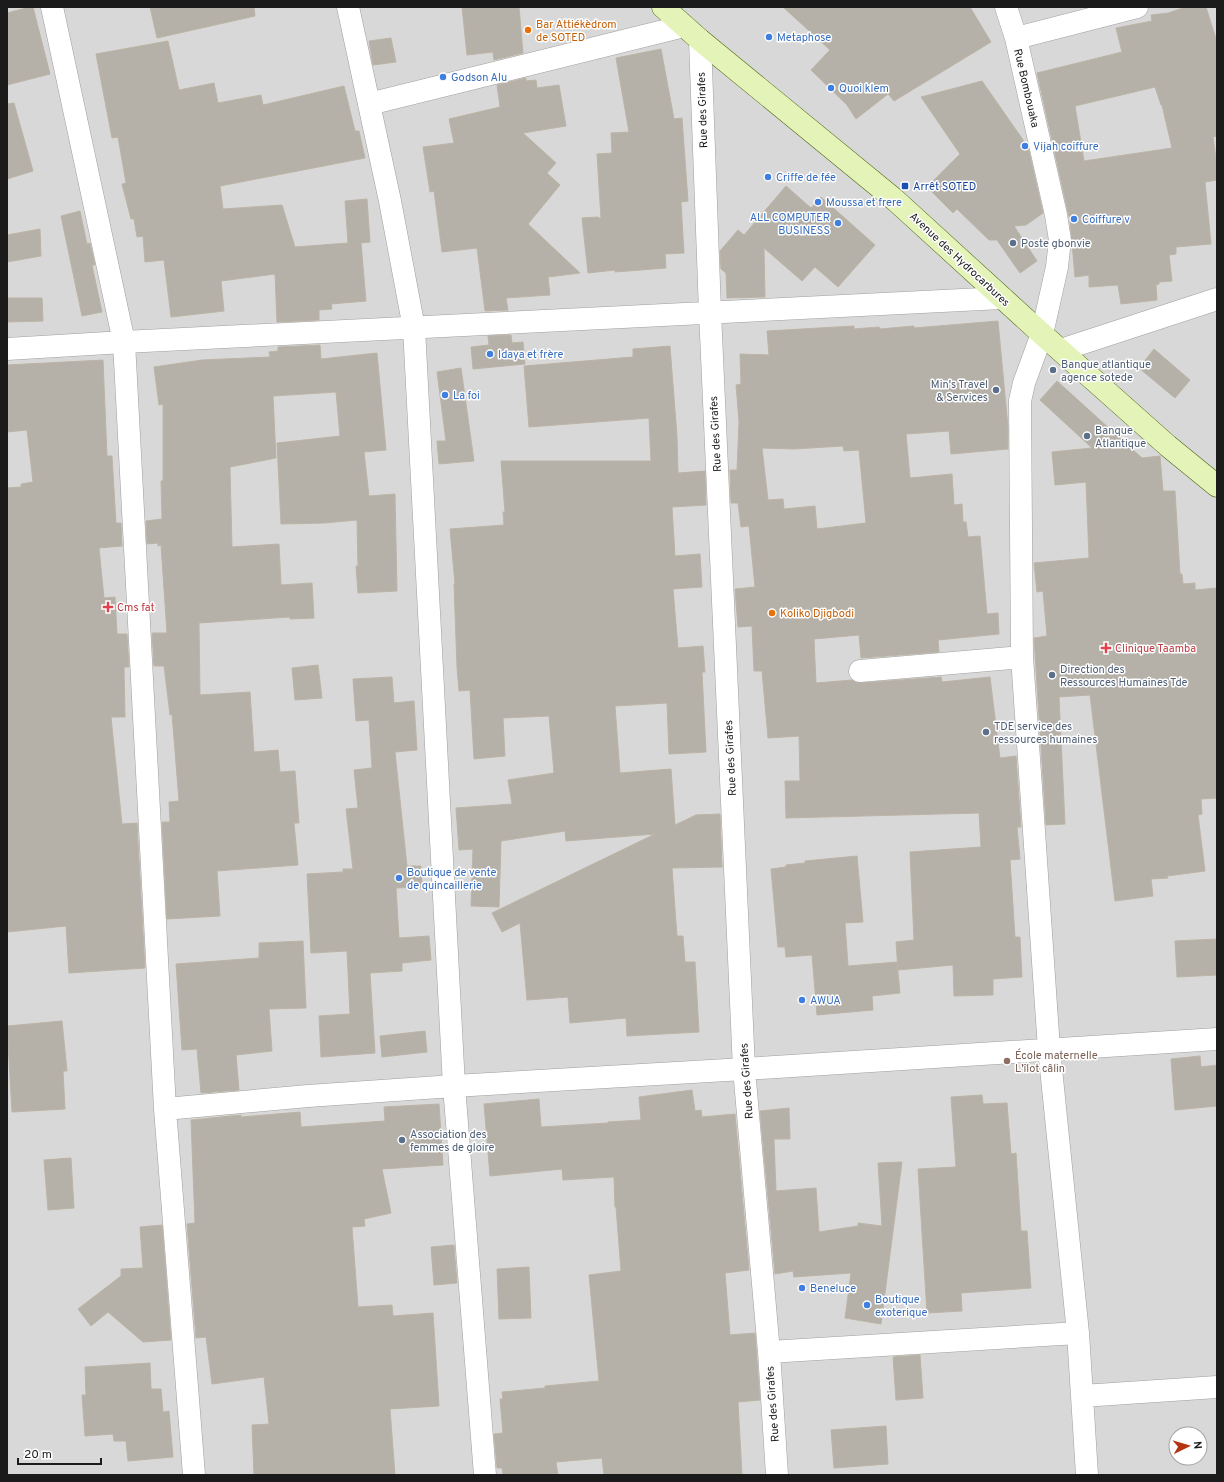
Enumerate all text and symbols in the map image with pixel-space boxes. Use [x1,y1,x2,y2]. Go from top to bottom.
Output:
place label: Bar Attiékèdrom de SOTED [536,18,617,45]
marker: Bar Attiékèdrom de SOTED [523,25,533,35]
place label: Metaphose [777,31,831,45]
marker: Metaphose [764,32,774,42]
street label: Rue Bombouaka [1010,47,1042,129]
place label: Godson Alu [451,71,507,85]
marker: Godson Alu [438,72,448,82]
street label: Rue des Girafes [695,72,711,148]
place label: Quoi klem [839,82,889,96]
marker: Quoi klem [826,83,836,93]
place label: Vijah coiffure [1033,140,1099,154]
marker: Vijah coiffure [1020,141,1030,151]
place label: Criffe de fée [776,171,836,185]
marker: Criffe de fée [763,172,773,182]
place label: Arrêt SOTED [913,180,976,194]
marker: Arrêt SOTED [900,181,910,191]
place label: Moussa et frere [826,196,902,210]
marker: Moussa et frere [813,197,823,207]
street label: Avenue des Hydrocarbures [906,210,1012,310]
place label: ALL COMPUTER BUSINESS [750,211,830,238]
place label: Coiffure v [1082,213,1130,227]
marker: Coiffure v [1069,214,1079,224]
marker: ALL COMPUTER BUSINESS [833,218,843,228]
place label: Poste gbonvie [1021,237,1091,251]
marker: Poste gbonvie [1008,238,1018,248]
place label: Idaya et frère [498,348,563,362]
marker: Idaya et frère [485,349,495,359]
place label: Banque atlantique agence sotede [1061,358,1151,385]
marker: Banque atlantique agence sotede [1048,365,1058,375]
place label: Min's Travel & Services [931,378,988,405]
marker: Min's Travel & Services [991,385,1001,395]
place label: La foi [453,389,480,403]
marker: La foi [440,390,450,400]
street label: Rue des Girafes [707,396,725,472]
place label: Banque Atlantique [1095,424,1146,451]
marker: Banque Atlantique [1082,431,1092,441]
marker: Cms fat [102,601,114,613]
place label: Cms fat [117,601,155,615]
place label: Koliko Djigbodi [780,607,854,621]
marker: Koliko Djigbodi [767,608,777,618]
marker: Clinique Taamba [1100,642,1112,654]
place label: Clinique Taamba [1115,642,1196,656]
place label: Direction des Ressources Humaines Tde [1060,663,1188,690]
marker: Direction des Ressources Humaines Tde [1047,670,1057,680]
street label: Rue des Girafes [722,720,740,796]
place label: TDE service des ressources humaines [994,720,1097,747]
marker: TDE service des ressources humaines [981,727,991,737]
place label: Boutique de vente de quincaillerie [407,866,497,893]
marker: Boutique de vente de quincaillerie [394,873,404,883]
place label: AWUA [810,994,841,1008]
marker: AWUA [797,995,807,1005]
street label: Rue des Girafes [737,1042,757,1119]
place label: École maternelle L'îlot câlin [1015,1048,1098,1076]
marker: École maternelle L'îlot câlin [1002,1056,1012,1066]
place label: Association des femmes de gloire [410,1128,495,1155]
marker: Association des femmes de gloire [397,1135,407,1145]
place label: Beneluce [810,1282,856,1296]
marker: Beneluce [797,1283,807,1293]
place label: Boutique exoterique [875,1293,927,1320]
marker: Boutique exoterique [862,1300,872,1310]
street label: Rue des Girafes [763,1365,783,1442]
north arrow [1168,1426,1208,1466]
scale bar [18,1440,101,1466]
text: N [1190,1441,1204,1450]
text: 20 m [24,1447,52,1463]

